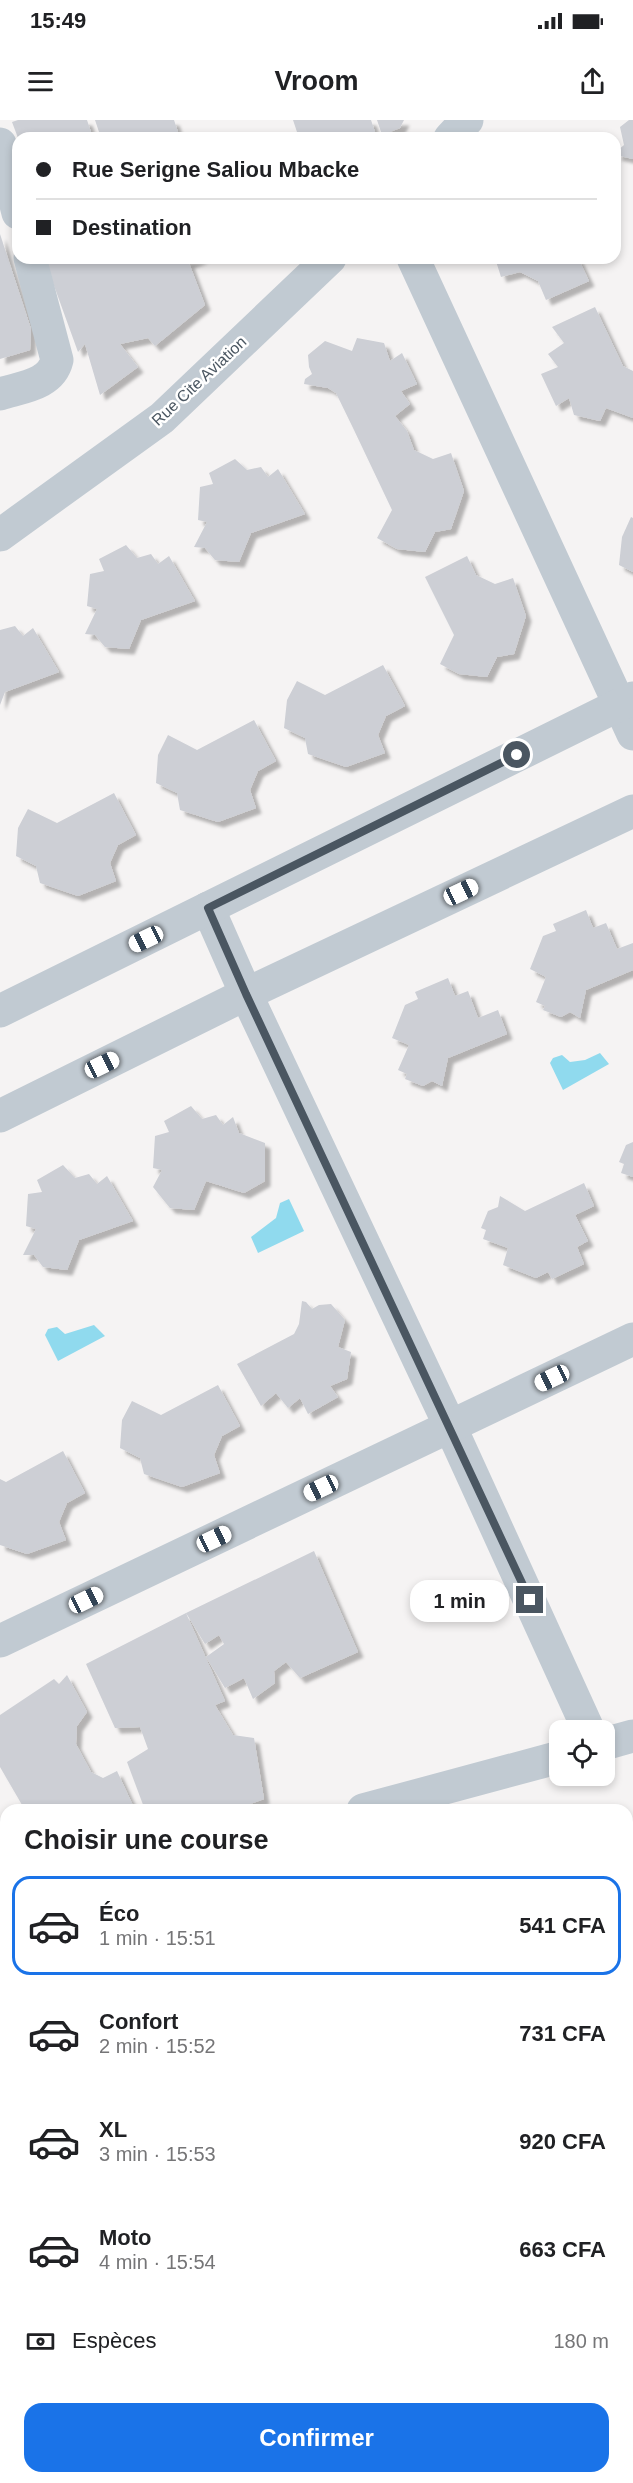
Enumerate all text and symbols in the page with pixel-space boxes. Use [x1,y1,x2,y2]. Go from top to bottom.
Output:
text: 15:49 [30,8,86,33]
icon: menu [24,65,57,98]
icon: share [576,65,609,98]
text: Vroom [274,66,359,96]
text: Rue Serigne Saliou Mbacke [72,157,359,182]
text: Destination [72,215,192,240]
street label: Rue Cite Aviation [148,333,250,429]
route start [503,741,530,768]
car [441,876,481,908]
car [126,923,166,955]
car [82,1049,122,1081]
car [532,1362,572,1394]
car [301,1472,341,1504]
car [194,1523,234,1555]
callout: 1 min [410,1579,509,1621]
car [66,1584,106,1616]
route end [516,1586,543,1613]
text: 1 min [433,1590,486,1612]
map controls [549,1720,615,1786]
button: locate [549,1720,615,1786]
text: Choisir une course [24,1825,269,1855]
icon: car [27,1899,81,1953]
text: Éco [99,1901,139,1926]
text: 541 CFA [519,1913,606,1938]
text: 1 min · 15:51 [99,1927,216,1949]
icon: car [27,2007,81,2061]
text: Confort [99,2009,178,2034]
text: 731 CFA [519,2021,606,2046]
text: 2 min · 15:52 [99,2035,216,2057]
icon: car [27,2115,81,2169]
text: XL [99,2117,127,2142]
text: 920 CFA [519,2129,606,2154]
text: 3 min · 15:53 [99,2143,216,2165]
icon: car [27,2223,81,2277]
text: Moto [99,2225,152,2250]
text: 663 CFA [519,2237,606,2262]
text: 4 min · 15:54 [99,2251,216,2273]
icon: cash [24,2325,57,2358]
text: Espèces [72,2328,156,2353]
text: 180 m [553,2330,609,2352]
button: Confirmer [24,2403,609,2472]

